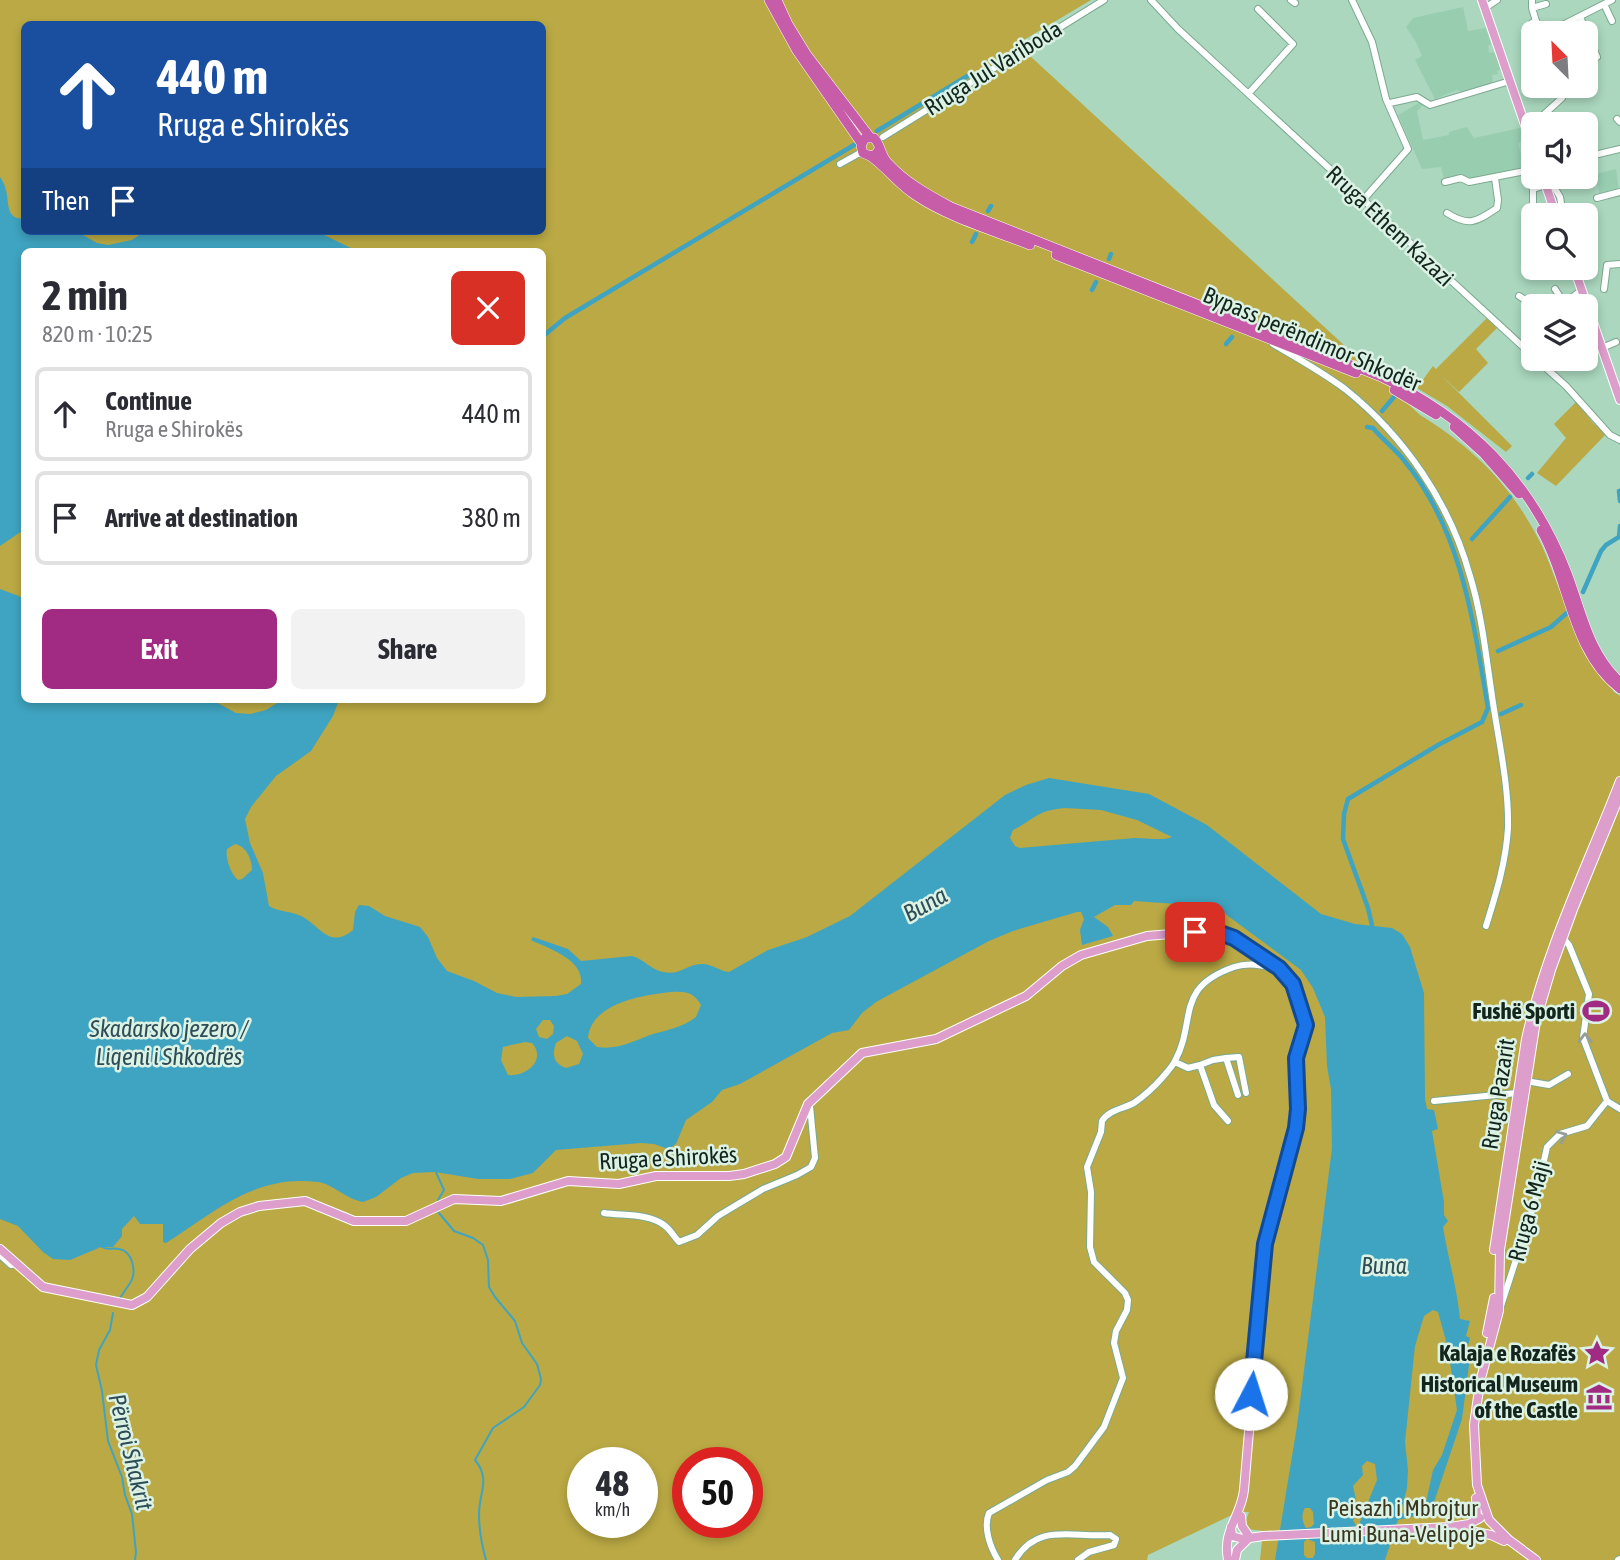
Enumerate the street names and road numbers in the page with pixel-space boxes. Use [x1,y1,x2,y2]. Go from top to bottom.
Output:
street label: Rruga Jul Variboda [920,15,1066,121]
street label: Rruga Ethem Kazazi [1321,160,1459,292]
street label: Bypass perëndimor Shkodër [1199,281,1426,397]
street label: Rruga Pazarit [1476,1037,1520,1151]
street label: Rruga e Shirokës [598,1141,738,1175]
street label: Rruga 6 Maji [1503,1158,1555,1264]

